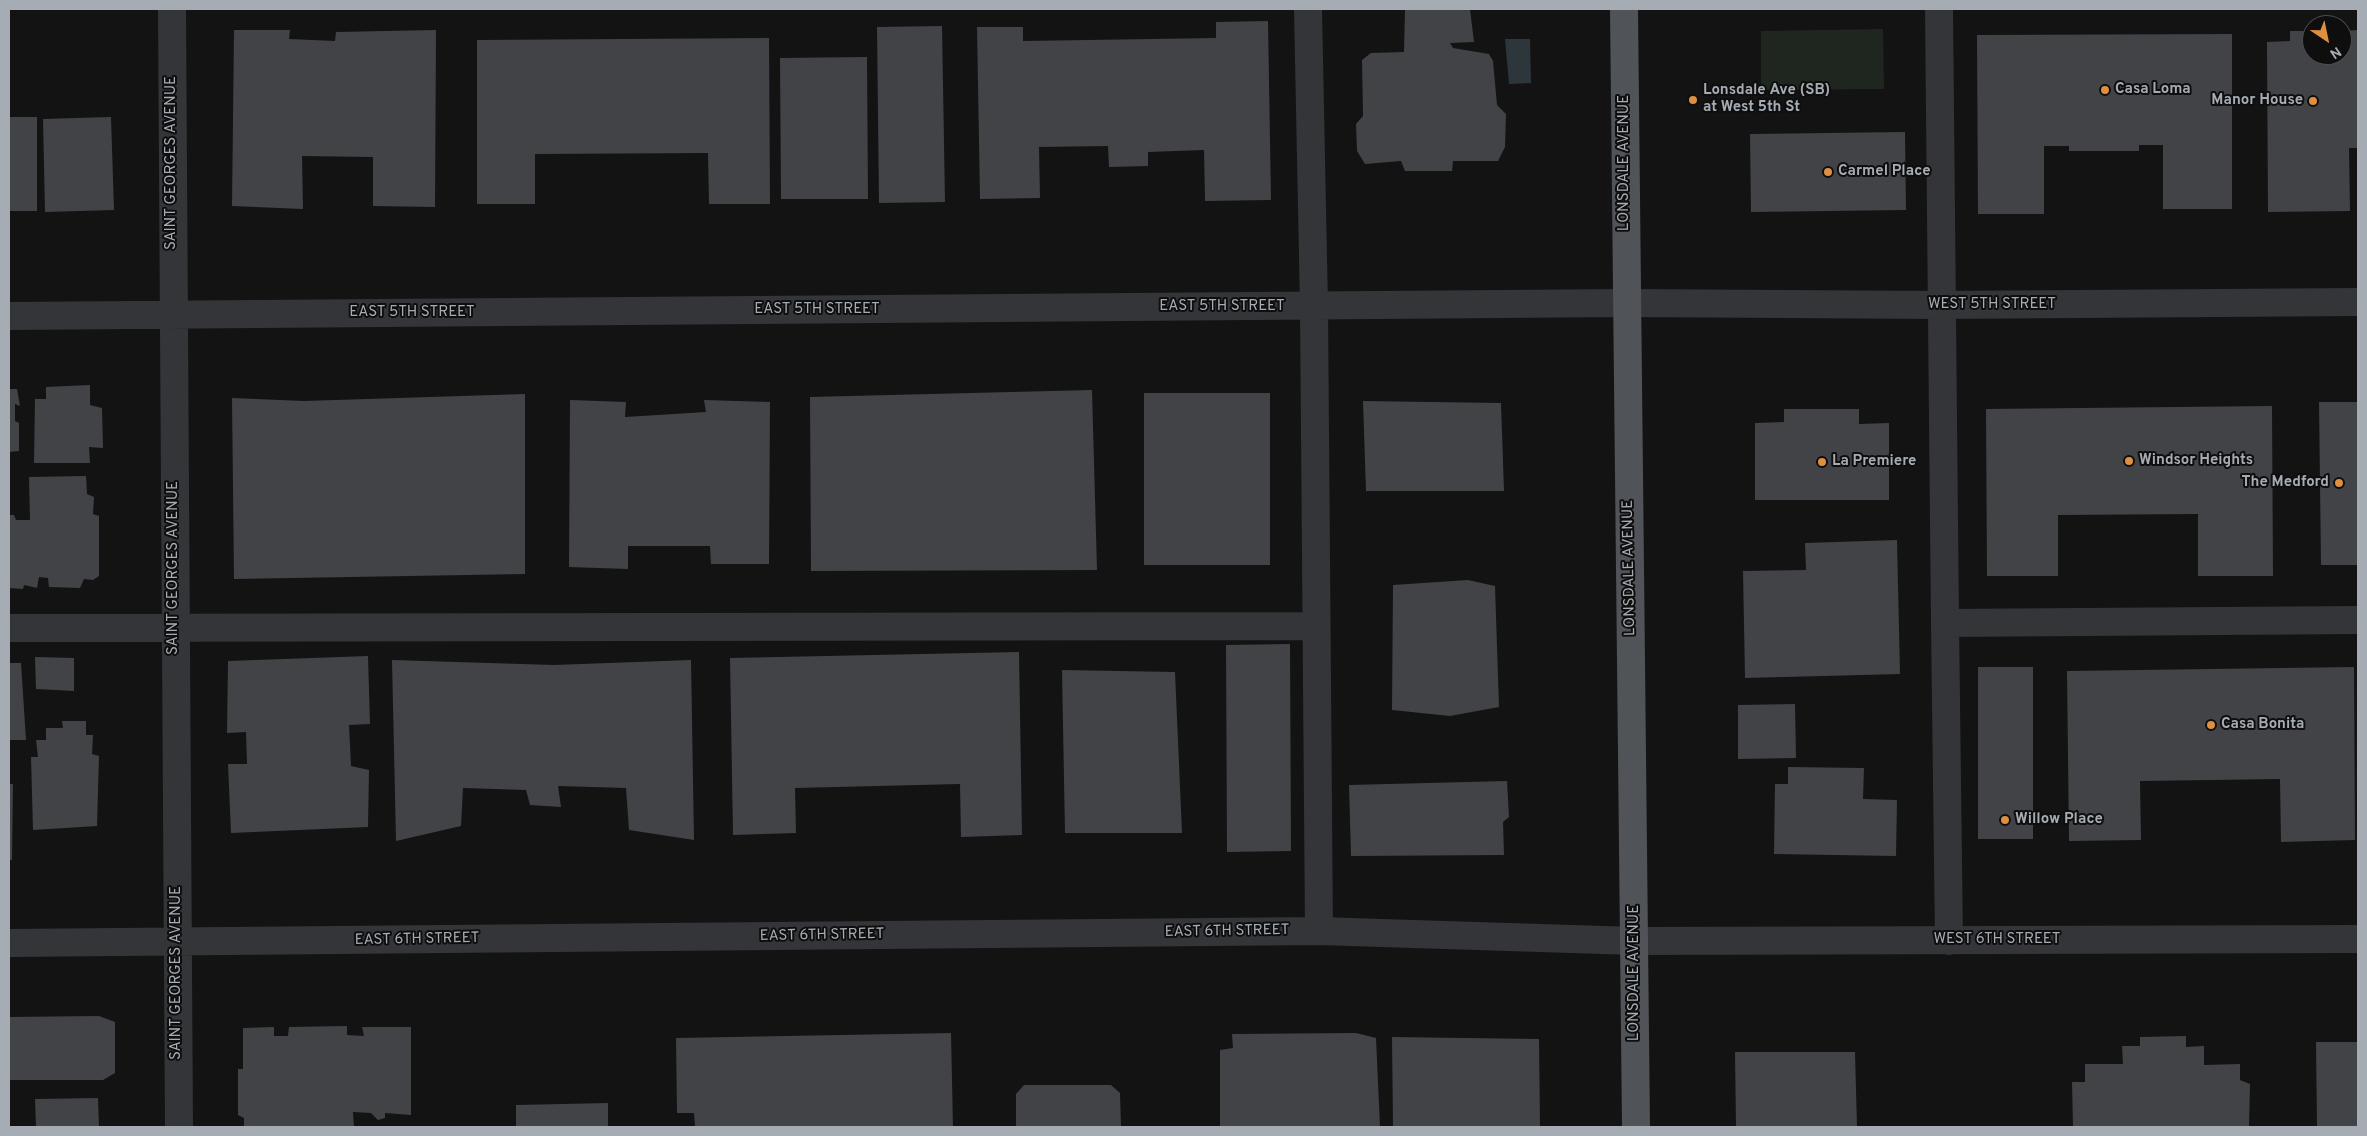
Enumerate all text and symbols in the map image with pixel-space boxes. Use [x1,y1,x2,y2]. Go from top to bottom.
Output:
north arrow [2302,15,2352,65]
text: N [2326,42,2344,62]
street label: SAINT GEORGES AVENUE [163,76,181,250]
place label: Casa Loma [2115,81,2191,99]
place label: Lonsdale Ave (SB) at West 5th St [1703,82,1830,117]
marker: Casa Loma [2099,84,2111,96]
place label: Manor House [2211,92,2303,110]
marker: Lonsdale Ave (SB) at West 5th St [1687,94,1699,106]
street label: LONSDALE AVENUE [1616,95,1634,231]
marker: Manor House [2307,95,2319,107]
place label: Carmel Place [1838,163,1931,181]
marker: Carmel Place [1822,166,1834,178]
street label: WEST 5TH STREET [1928,296,2056,314]
street label: EAST 5TH STREET [1159,298,1285,316]
street label: EAST 5TH STREET [754,301,880,319]
street label: EAST 5TH STREET [349,304,475,322]
place label: Windsor Heights [2139,452,2253,470]
place label: La Premiere [1832,453,1916,471]
marker: Windsor Heights [2123,455,2135,467]
marker: La Premiere [1816,456,1828,468]
place label: The Medford [2241,474,2329,492]
marker: The Medford [2333,477,2345,489]
street label: SAINT GEORGES AVENUE [165,481,183,655]
street label: LONSDALE AVENUE [1620,500,1640,636]
place label: Casa Bonita [2221,716,2304,734]
marker: Casa Bonita [2205,719,2217,731]
place label: Willow Place [2015,811,2103,829]
marker: Willow Place [1999,814,2011,826]
street label: SAINT GEORGES AVENUE [168,886,186,1060]
street label: LONSDALE AVENUE [1626,905,1644,1041]
street label: EAST 6TH STREET [1164,922,1290,942]
street label: EAST 6TH STREET [759,926,885,946]
street label: EAST 6TH STREET [354,930,480,950]
street label: WEST 6TH STREET [1933,931,2061,949]

